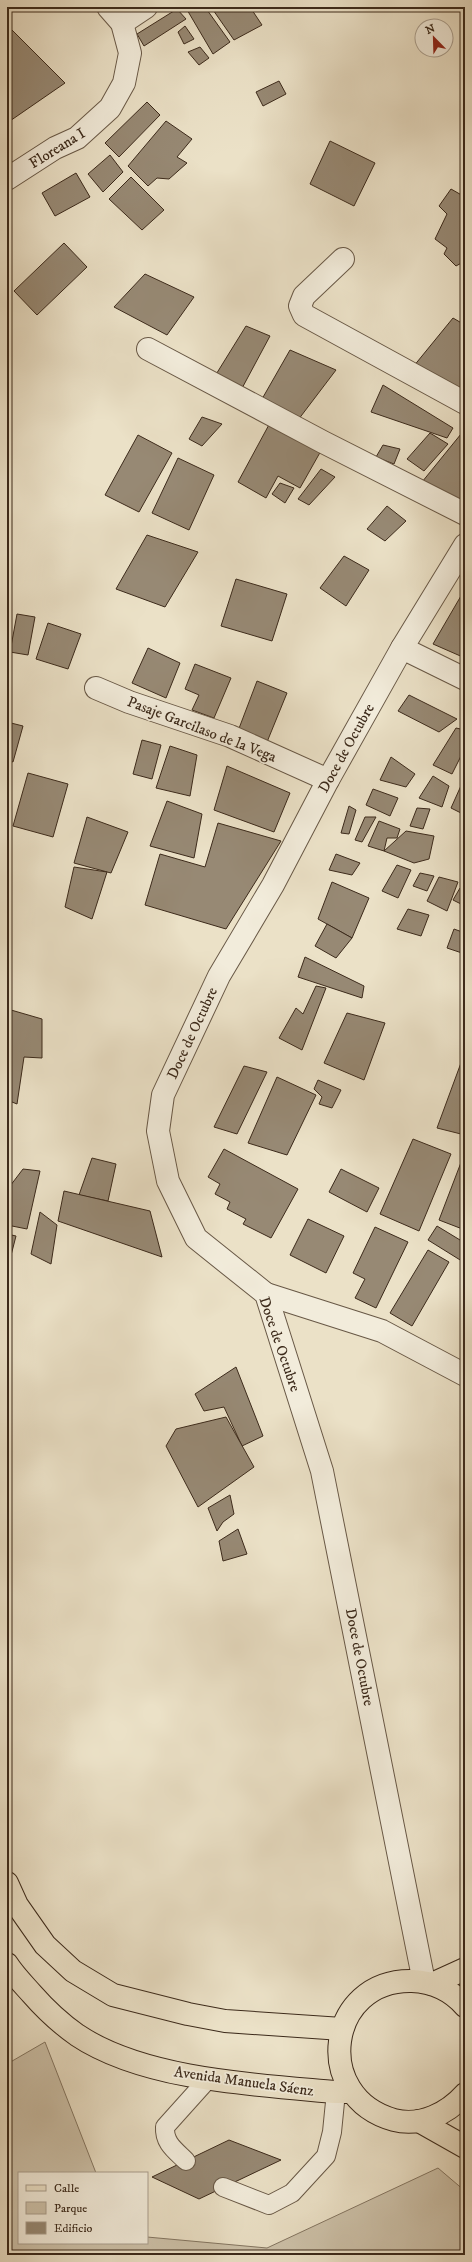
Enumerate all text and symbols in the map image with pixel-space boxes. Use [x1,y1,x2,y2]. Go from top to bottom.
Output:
north arrow [414,18,454,58]
text: N [424,22,437,38]
street label: Floreana I [26,124,89,173]
street label: Pasaje Garcilaso de la Vega [125,692,280,767]
street label: Doce de Octubre [314,700,379,796]
street label: Doce de Octubre [163,984,222,1082]
street label: Doce de Octubre [254,1294,305,1394]
street label: Doce de Octubre [341,1607,378,1708]
street label: Avenida Manuela Sáenz [173,2062,316,2101]
legend [18,2172,148,2244]
text: Calle [54,2181,79,2196]
text: Parque [54,2201,87,2216]
text: Edificio [54,2221,93,2236]

